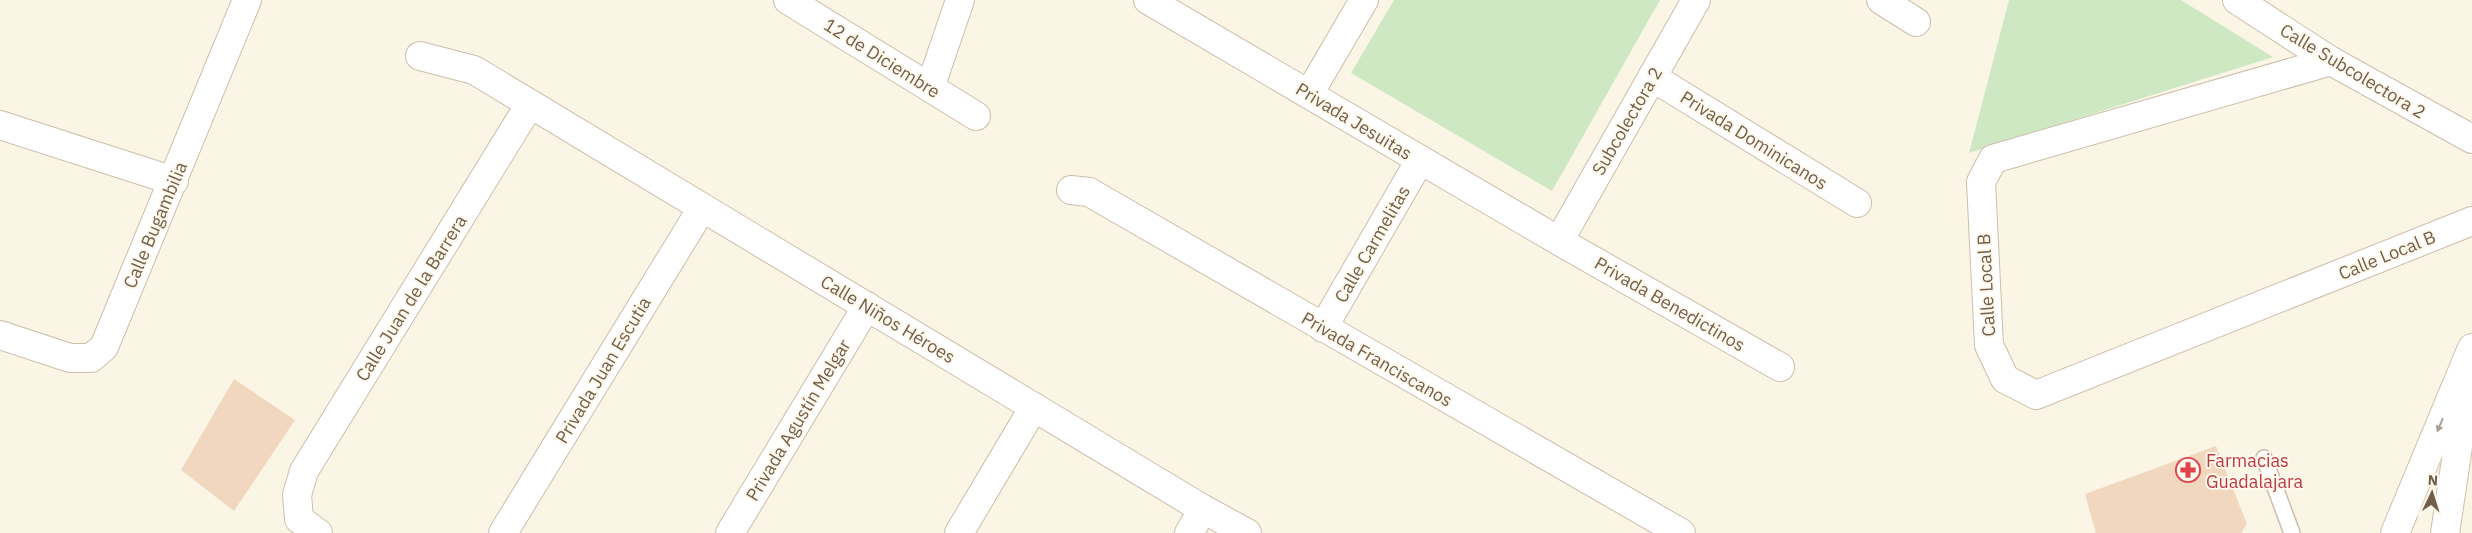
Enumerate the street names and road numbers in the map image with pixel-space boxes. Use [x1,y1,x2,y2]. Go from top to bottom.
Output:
street label: 12 de Diciembre [820,13,945,103]
street label: Calle Subcolectora 2 [2276,18,2430,124]
street label: Subcolectora 2 [1587,63,1667,179]
street label: Privada Jesuitas [1292,77,1416,165]
street label: Privada Dominicanos [1676,85,1832,195]
street label: Calle Bugambilia [118,158,192,292]
street label: Calle Carmelitas [1329,181,1415,307]
street label: Calle Juan de la Barrera [350,210,472,385]
street label: Calle Local B [2335,225,2439,285]
street label: Calle Local B [1972,233,2000,337]
street label: Privada Benedictinos [1591,252,1749,356]
street label: Calle Niños Héroes [816,270,960,368]
street label: Privada Juan Escutia [550,292,656,447]
street label: Privada Franciscanos [1297,306,1457,412]
street label: Privada Agustín Melgar [741,335,856,505]

